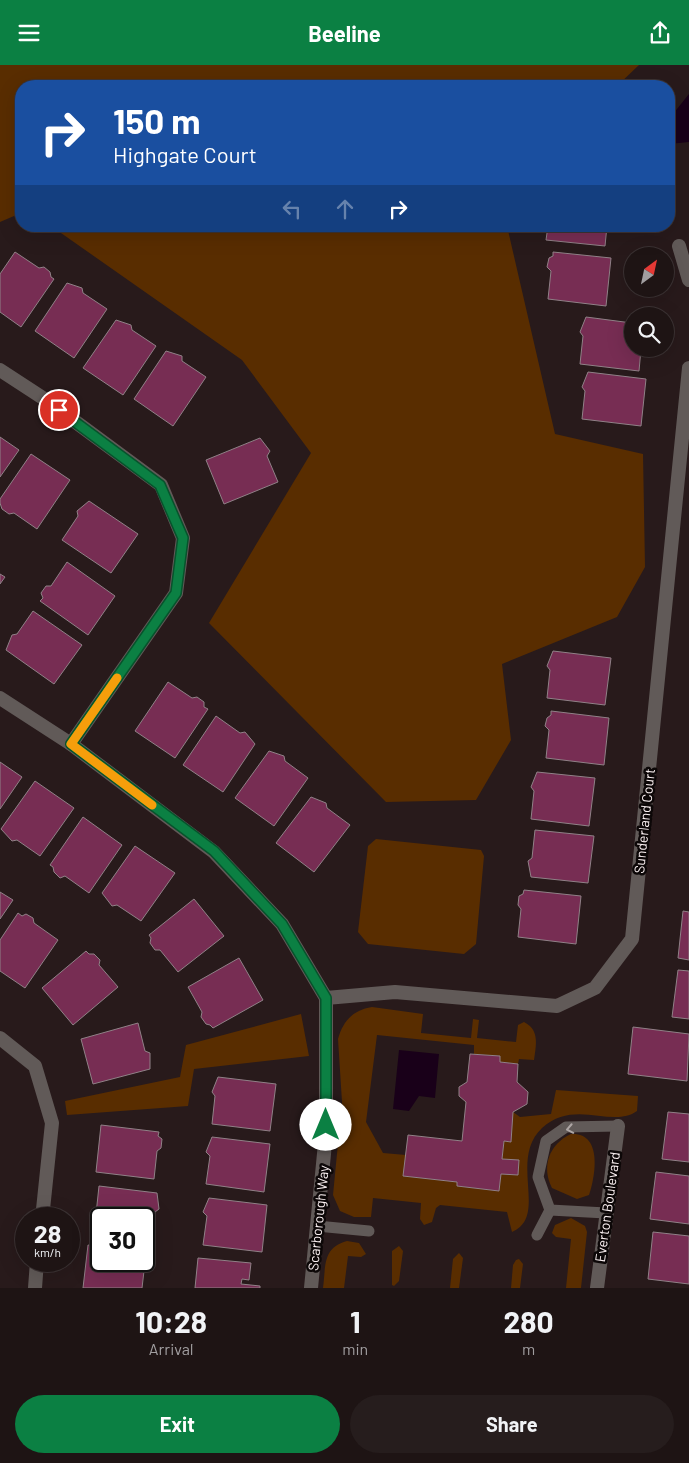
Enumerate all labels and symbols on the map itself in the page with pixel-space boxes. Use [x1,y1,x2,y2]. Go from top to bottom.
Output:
north arrow [624,247,674,297]
pin [38,389,80,431]
street label: Sunderland Court [630,768,658,874]
position arrow [299,1098,351,1150]
one-way arrow [566,1123,574,1133]
street label: Everton Boulevard [591,1151,623,1263]
street label: Scarborough Way [304,1164,332,1272]
speed limit sign: 30 [90,1207,155,1272]

